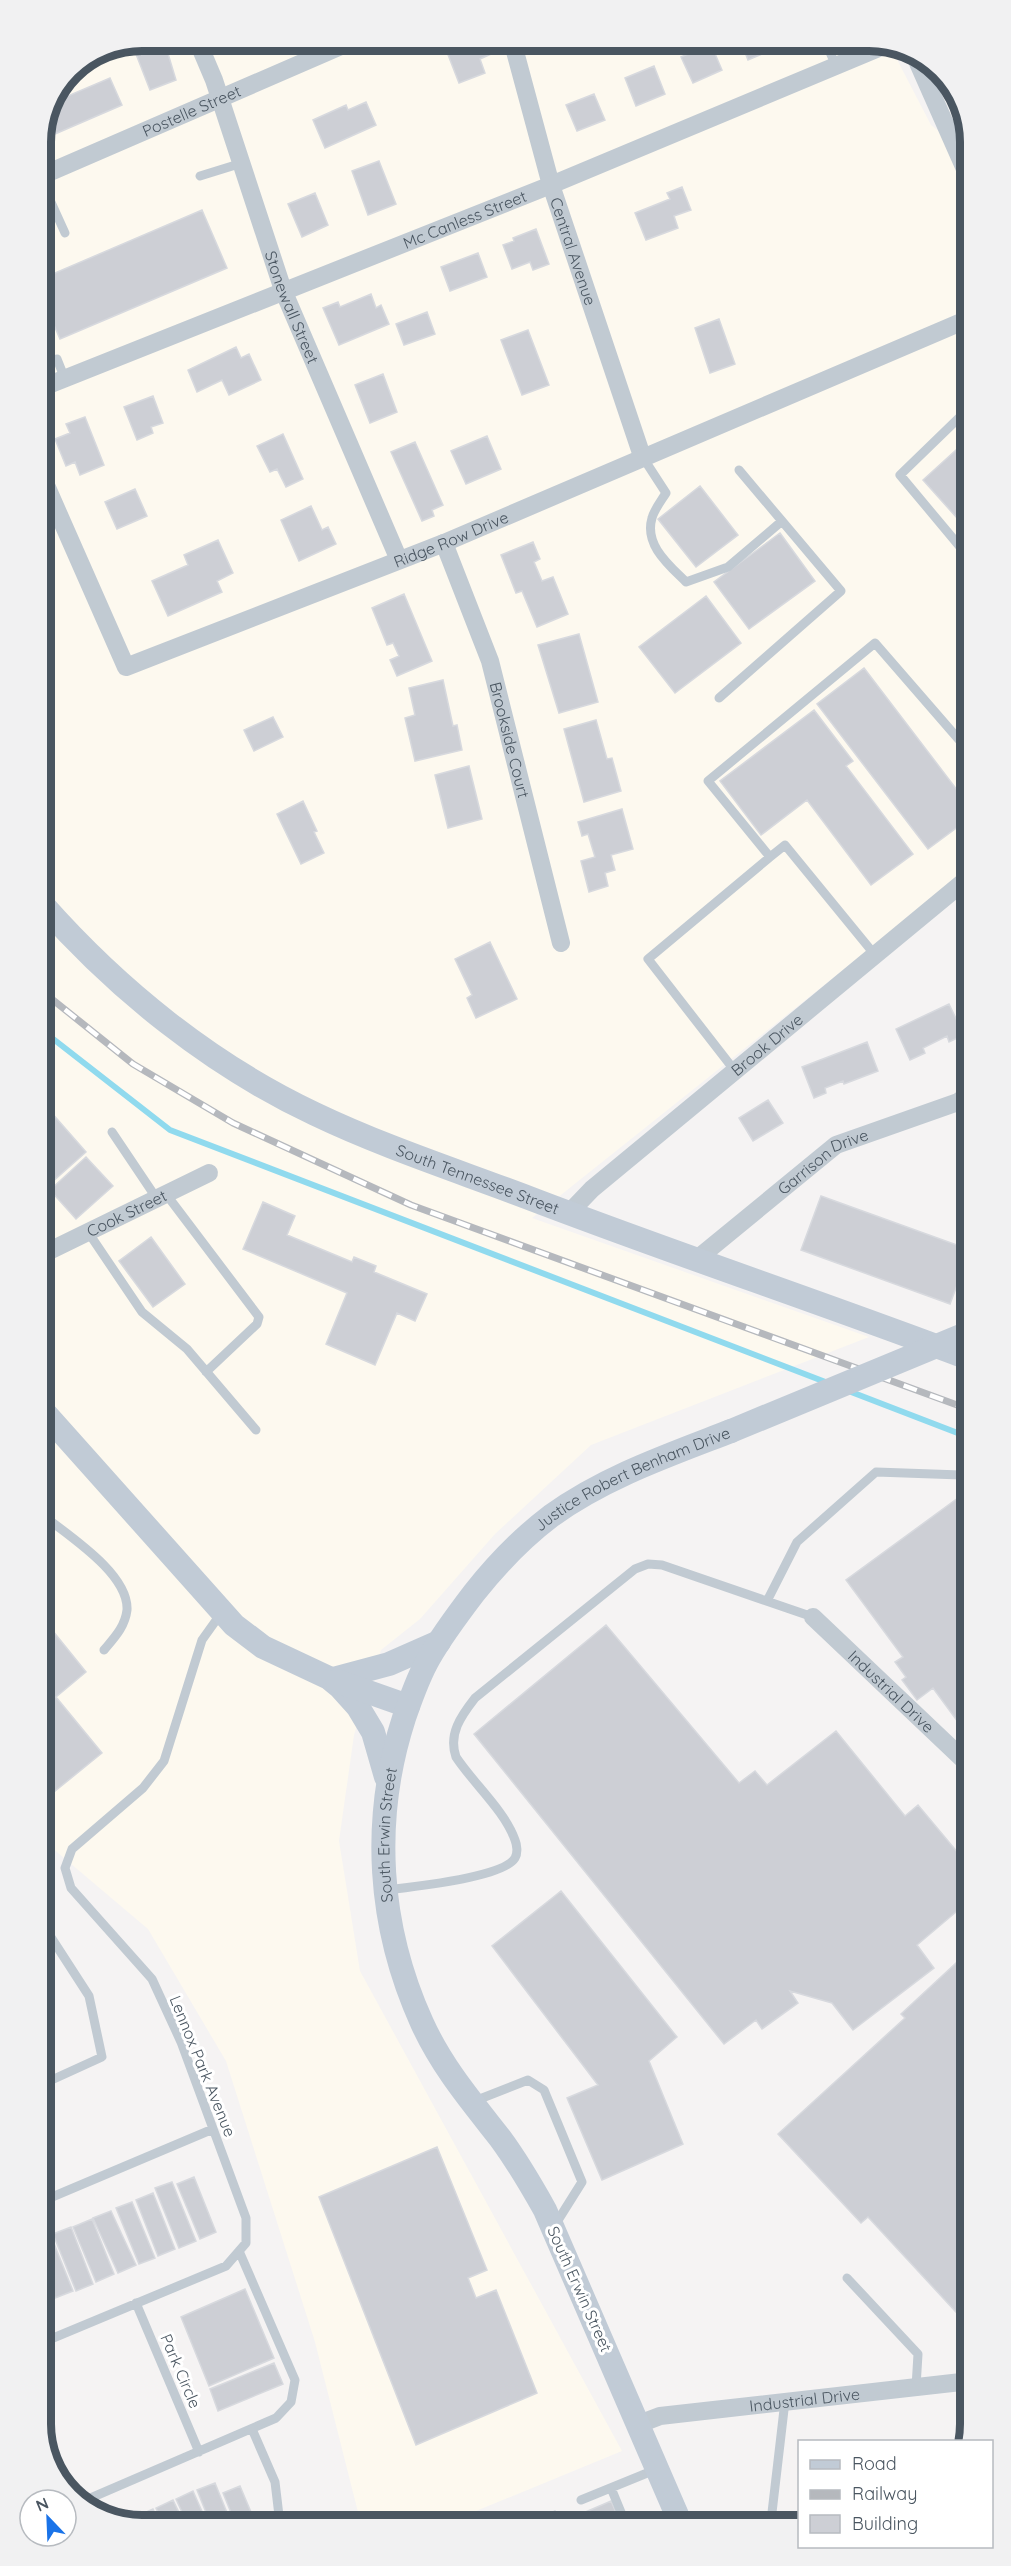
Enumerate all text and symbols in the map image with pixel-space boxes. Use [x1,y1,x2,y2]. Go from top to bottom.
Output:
street label: Postelle Street [139,81,244,141]
street label: Mc Canless Street [400,186,529,253]
street label: Central Avenue [546,195,601,308]
street label: Stonewall Street [261,248,323,366]
street label: Ridge Row Drive [391,507,511,572]
street label: Brookside Court [486,680,534,800]
street label: Brook Drive [727,1009,807,1080]
street label: Garrison Drive [773,1124,871,1199]
street label: South Tennessee Street [393,1140,562,1219]
street label: Cook Street [83,1185,170,1241]
street label: Justice Robert Benham Drive [530,1422,733,1535]
street label: Industrial Drive [844,1646,939,1737]
street label: South Erwin Street [373,1766,401,1904]
street label: Lennox Park Avenue [166,1992,240,2140]
street label: South Erwin Street [543,2223,617,2355]
street label: Park Circle [156,2331,206,2411]
street label: Industrial Drive [748,2383,861,2416]
legend [798,2440,993,2548]
text: Road [852,2452,897,2475]
text: Railway [852,2482,918,2505]
north arrow [18,2488,78,2548]
text: N [33,2493,51,2516]
text: Building [852,2512,918,2535]

